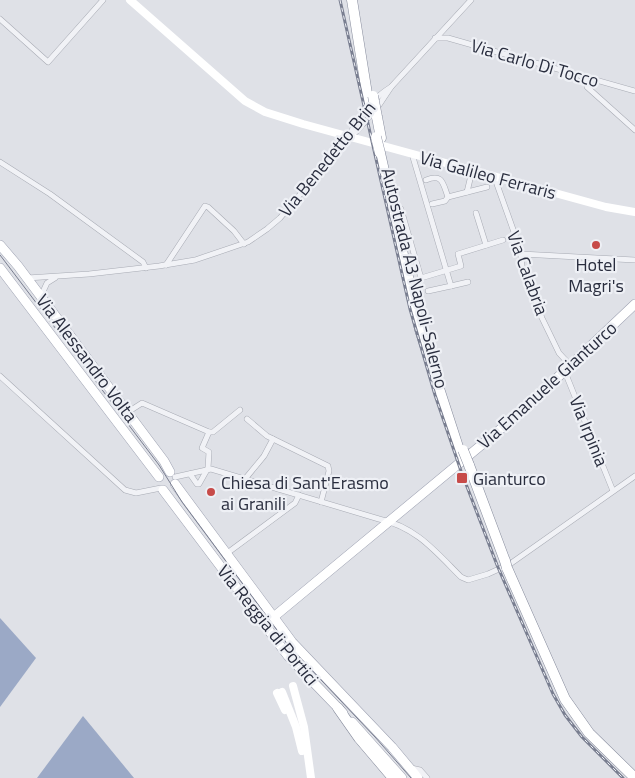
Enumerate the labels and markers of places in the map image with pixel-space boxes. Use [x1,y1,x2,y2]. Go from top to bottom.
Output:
marker: Hotel Magri's [590,239,602,251]
place label: Hotel Magri's [568,251,624,299]
place label: Gianturco [473,465,546,492]
place label: Chiesa di Sant'Erasmo ai Granili [221,469,389,517]
marker: Gianturco [455,471,469,485]
marker: Chiesa di Sant'Erasmo ai Granili [205,486,217,498]

